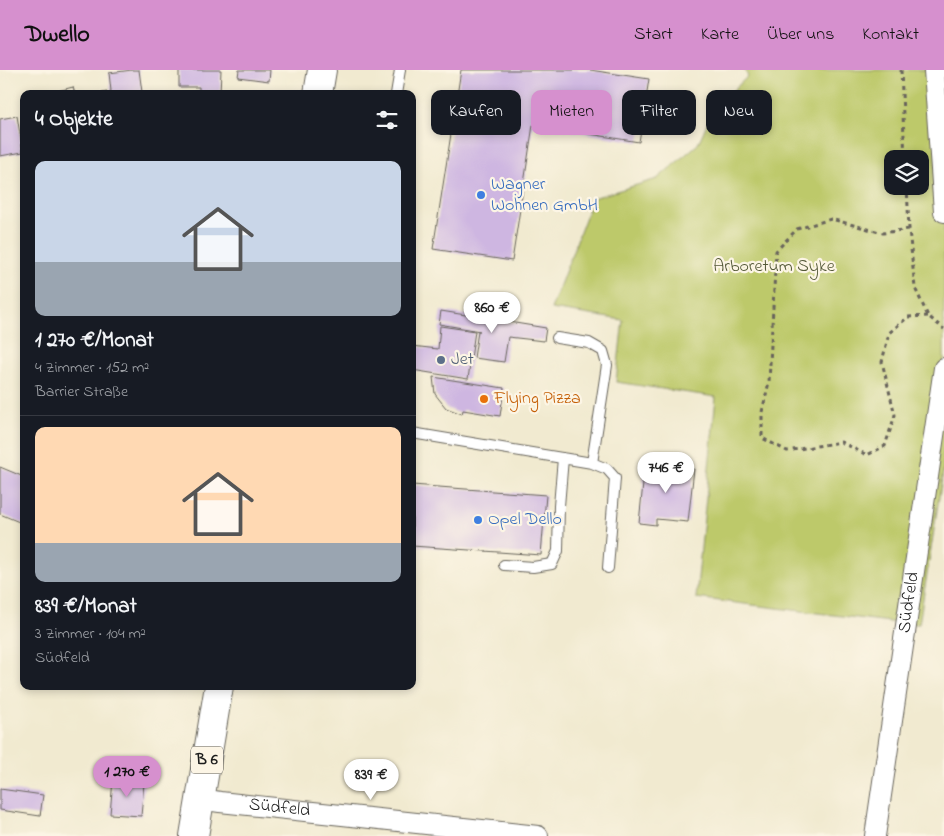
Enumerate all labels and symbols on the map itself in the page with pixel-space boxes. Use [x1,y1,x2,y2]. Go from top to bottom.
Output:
place label: Wagner Wohnen GmbH [491,172,598,219]
marker: Wagner Wohnen GmbH [475,189,487,201]
park label: Arboretum Syke [713,254,836,280]
pin: 860 € [457,292,527,334]
place label: Jet [451,347,474,373]
marker: Jet [435,354,447,366]
place label: Flying Pizza [493,386,581,413]
marker: Flying Pizza [478,393,490,405]
pin: 746 € [631,452,701,494]
place label: Opel Dello [488,507,562,533]
marker: Opel Dello [472,514,484,526]
street label: Südfeld [892,570,927,635]
road number: B 6 [191,746,223,774]
pin: 1 270 € [81,756,173,798]
pin: 839 € [336,758,406,801]
street label: Südfeld [247,792,311,825]

